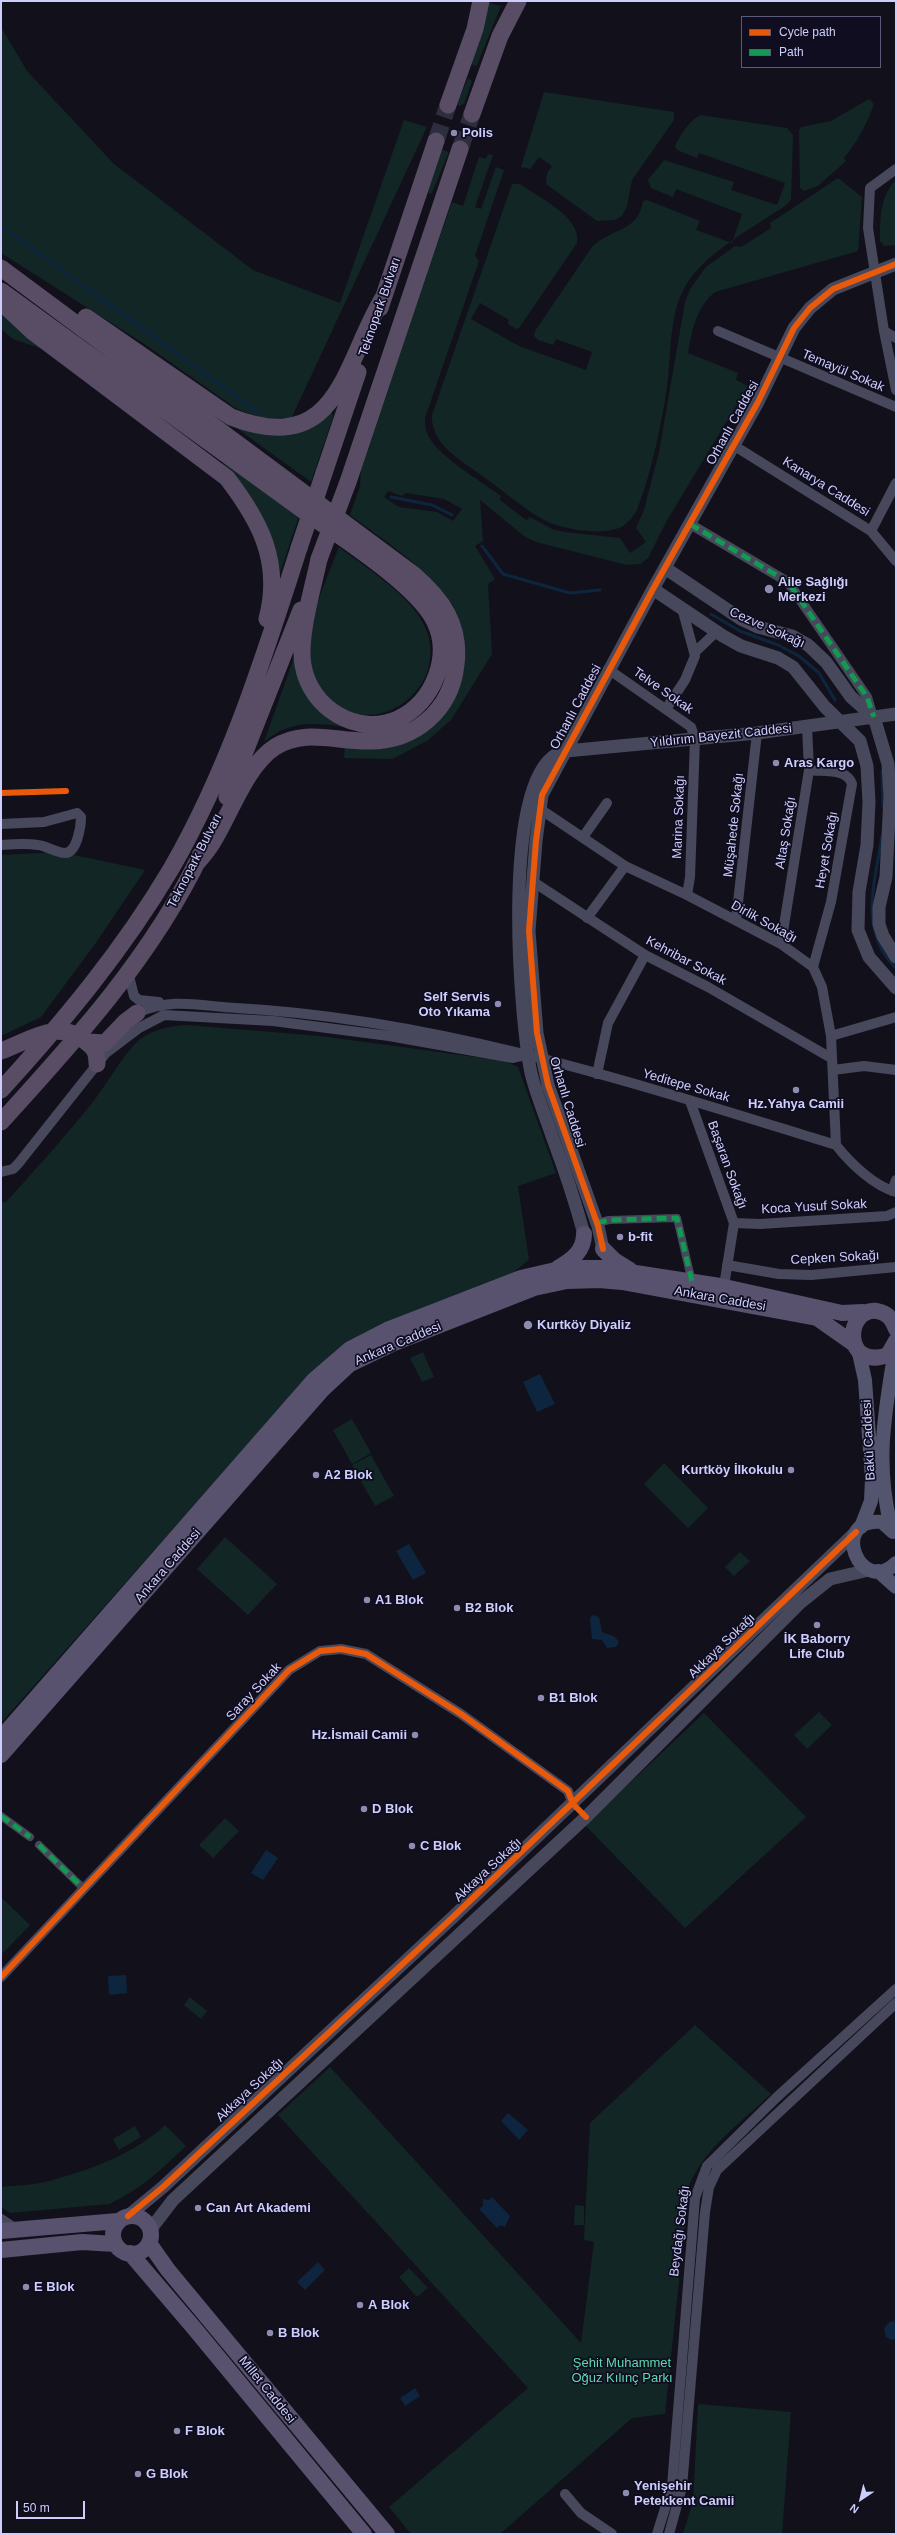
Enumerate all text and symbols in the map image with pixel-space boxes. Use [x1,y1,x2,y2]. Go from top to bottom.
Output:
legend [741,16,881,68]
text: Cycle path [779,25,836,39]
text: Path [779,45,804,59]
place label: Polis [462,125,493,141]
marker: Polis [449,128,459,138]
street label: Teknopark Bulvarı [356,255,404,359]
street label: Temayül Sokak [799,347,887,395]
street label: Orhanlı Caddesi [703,378,763,468]
street label: Kanarya Caddesi [780,454,872,520]
place label: Aile Sağlığı Merkezi [778,574,848,605]
marker: Aile Sağlığı Merkezi [763,583,775,595]
street label: Cezve Sokağı [727,604,807,652]
street label: Orhanlı Caddesi [547,662,605,752]
street label: Telve Sokak [630,665,696,717]
street label: Yıldırım Bayezit Caddesi [649,721,793,751]
place label: Aras Kargo [784,755,854,771]
marker: Aras Kargo [771,758,781,768]
street label: Müşahede Sokağı [721,772,747,878]
street label: Marina Sokağı [670,775,688,859]
street label: Altaş Sokağı [773,796,799,870]
street label: Heyet Sokağı [813,810,841,890]
street label: Teknopark Bulvarı [164,811,226,911]
street label: Dirlik Sokağı [728,897,800,947]
street label: Kehribar Sokak [643,933,729,989]
place label: Self Servis Oto Yıkama [418,989,490,1020]
marker: Self Servis Oto Yıkama [493,999,503,1009]
street label: Orhanlı Caddesi [546,1055,588,1149]
street label: Yeditepe Sokak [641,1066,731,1106]
marker: Hz.Yahya Camii [791,1085,801,1095]
place label: Hz.Yahya Camii [748,1096,844,1112]
street label: Başaran Sokağı [704,1119,750,1211]
street label: Koca Yusuf Sokak [761,1196,867,1218]
place label: b-fit [628,1229,653,1245]
marker: b-fit [615,1232,625,1242]
street label: Cepken Sokağı [790,1248,880,1268]
street label: Ankara Caddesi [673,1283,767,1315]
place label: Kurtköy Diyaliz [537,1317,631,1333]
street label: Ankara Caddesi [352,1319,444,1369]
marker: Kurtköy Diyaliz [522,1319,534,1331]
street label: Bakü Caddesi [859,1399,879,1481]
place label: Kurtköy İlkokulu [681,1462,783,1478]
marker: Kurtköy İlkokulu [786,1465,796,1475]
place label: A2 Blok [324,1467,372,1483]
marker: A2 Blok [311,1470,321,1480]
street label: Ankara Caddesi [132,1526,204,1606]
place label: A1 Blok [375,1592,423,1608]
marker: A1 Blok [362,1595,372,1605]
place label: B2 Blok [465,1600,513,1616]
marker: B2 Blok [452,1603,462,1613]
street label: Akkaya Sokağı [685,1610,759,1682]
marker: İK Baborry Life Club [812,1620,822,1630]
place label: İK Baborry Life Club [784,1631,850,1662]
street label: Saray Sokak [223,1660,285,1724]
place label: B1 Blok [549,1690,597,1706]
marker: B1 Blok [536,1693,546,1703]
place label: Hz.İsmail Camii [312,1727,407,1743]
marker: Hz.İsmail Camii [410,1730,420,1740]
place label: D Blok [372,1801,413,1817]
marker: D Blok [359,1804,369,1814]
street label: Akkaya Sokağı [451,1835,525,1905]
place label: C Blok [420,1838,461,1854]
marker: C Blok [407,1841,417,1851]
street label: Akkaya Sokağı [213,2055,287,2125]
street label: Beydağı Sokağı [667,2184,693,2278]
place label: Can Art Akademi [206,2200,311,2216]
marker: Can Art Akademi [193,2203,203,2213]
place label: E Blok [34,2279,74,2295]
marker: E Blok [21,2282,31,2292]
place label: A Blok [368,2297,409,2313]
marker: A Blok [355,2300,365,2310]
place label: B Blok [278,2325,319,2341]
marker: B Blok [265,2328,275,2338]
street label: Millet Caddesi [235,2353,299,2427]
park label: Şehit Muhammet Oğuz Kılınç Parkı [571,2355,673,2386]
place label: F Blok [185,2423,225,2439]
marker: F Blok [172,2426,182,2436]
place label: G Blok [146,2466,188,2482]
marker: G Blok [133,2469,143,2479]
place label: Yenişehir Petekkent Camii [634,2478,734,2509]
north arrow [841,2479,881,2519]
marker: Yenişehir Petekkent Camii [621,2488,631,2498]
scale bar [18,2493,87,2519]
text: 50 m [23,2501,50,2515]
text: N [847,2502,861,2516]

